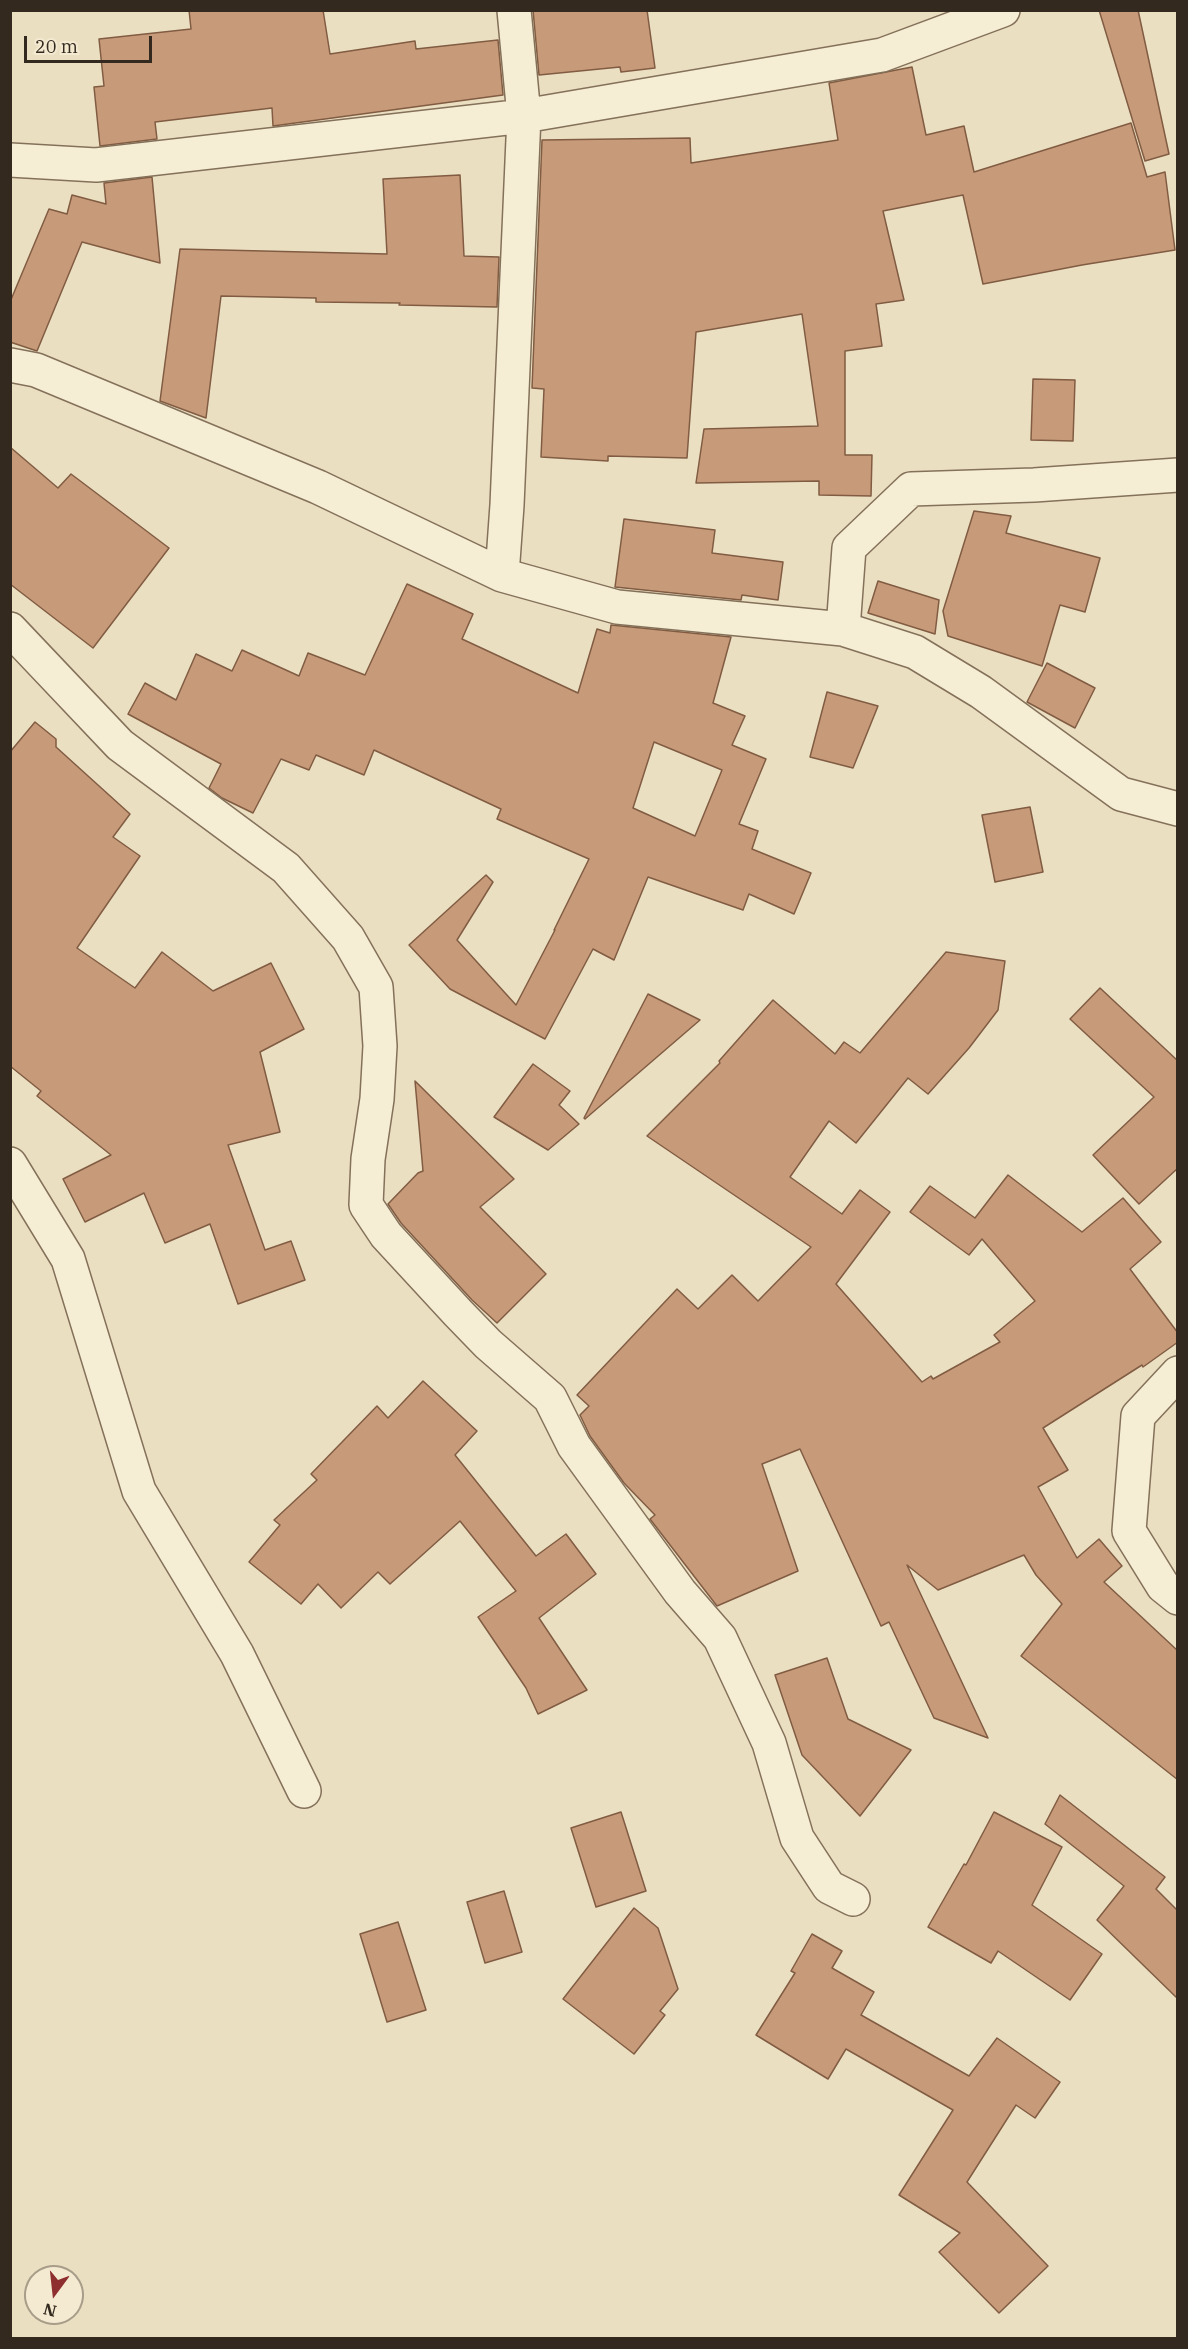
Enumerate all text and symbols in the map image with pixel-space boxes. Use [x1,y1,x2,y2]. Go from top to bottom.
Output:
scale bar [27,24,154,62]
text: 20 m [35,35,78,58]
north arrow [24,2265,84,2325]
text: N [41,2299,59,2322]

